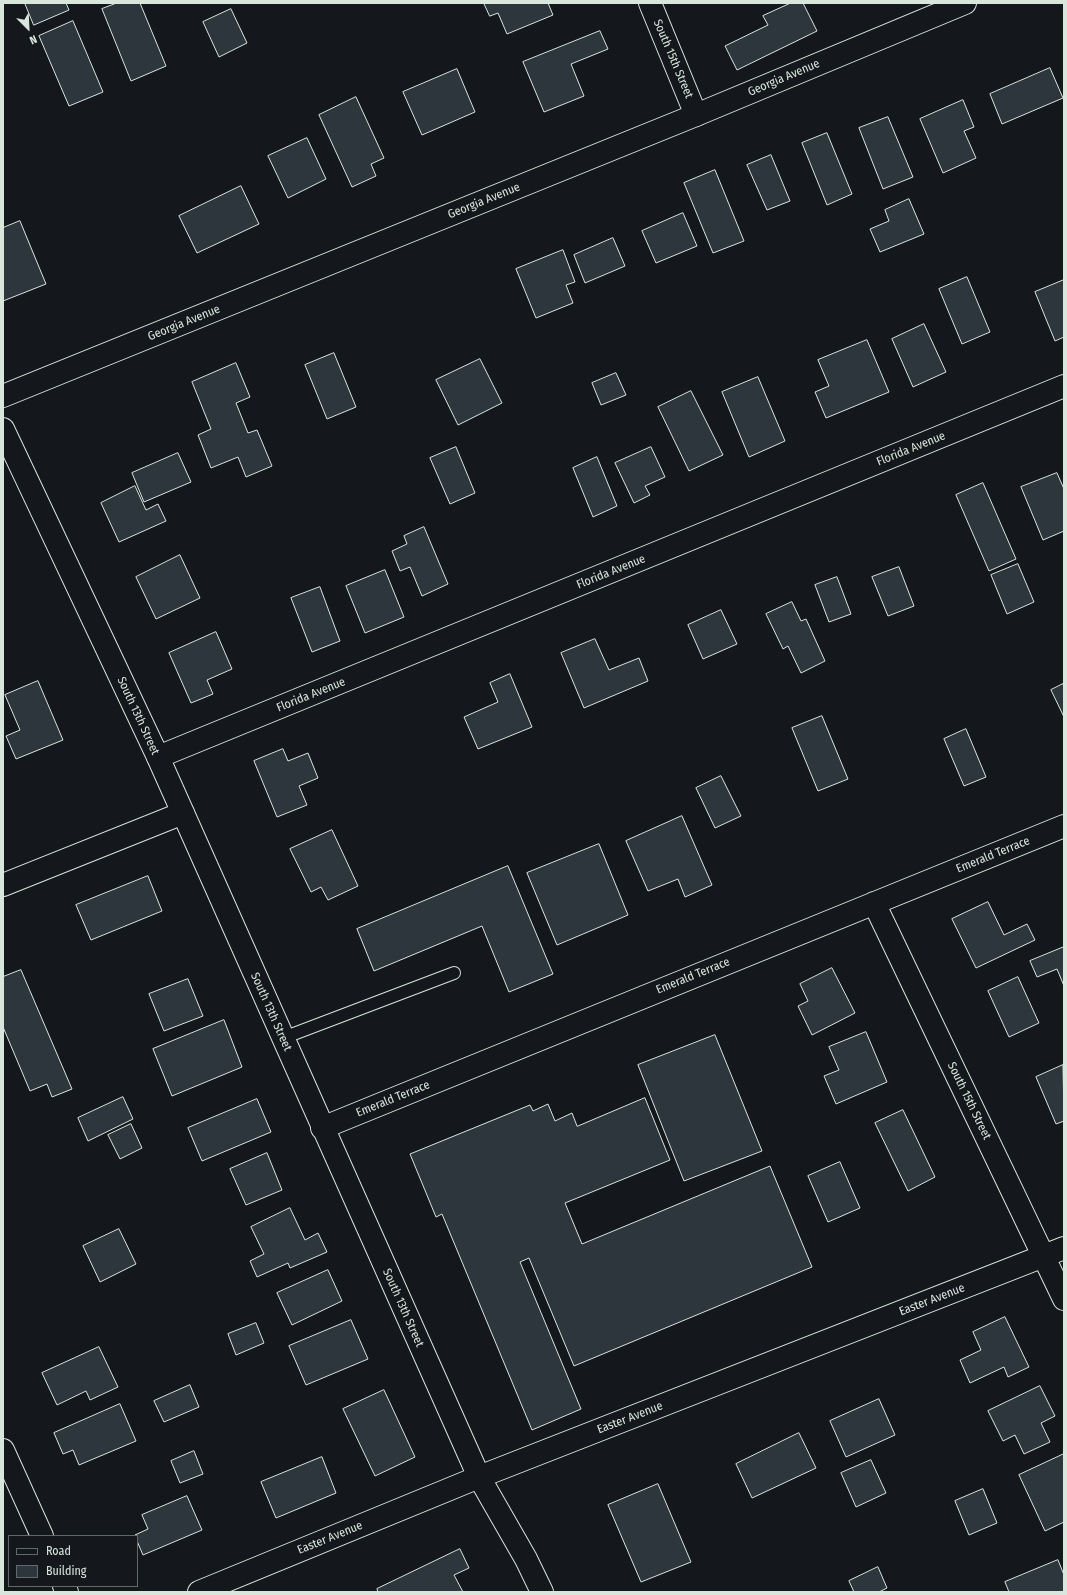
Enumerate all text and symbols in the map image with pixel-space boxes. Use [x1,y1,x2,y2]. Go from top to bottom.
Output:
north arrow [8,8,48,48]
street label: South 15th Street [650,17,696,101]
text: N [27,32,39,47]
street label: Georgia Avenue [746,56,822,100]
street label: Georgia Avenue [446,180,522,222]
street label: Georgia Avenue [146,302,222,344]
street label: Florida Avenue [874,429,948,469]
street label: Florida Avenue [574,552,648,592]
street label: South 13th Street [114,675,162,757]
street label: Florida Avenue [274,675,348,715]
street label: Emerald Terrace [954,834,1032,876]
street label: Emerald Terrace [654,955,732,997]
street label: South 13th Street [247,971,295,1053]
street label: South 15th Street [944,1060,994,1142]
street label: Emerald Terrace [354,1078,432,1120]
street label: South 13th Street [379,1267,427,1349]
street label: Easter Avenue [897,1281,967,1319]
street label: Easter Avenue [595,1399,665,1437]
street label: Easter Avenue [295,1518,365,1558]
legend [8,1535,138,1587]
text: Road [46,1544,71,1558]
text: Building [46,1564,86,1578]

